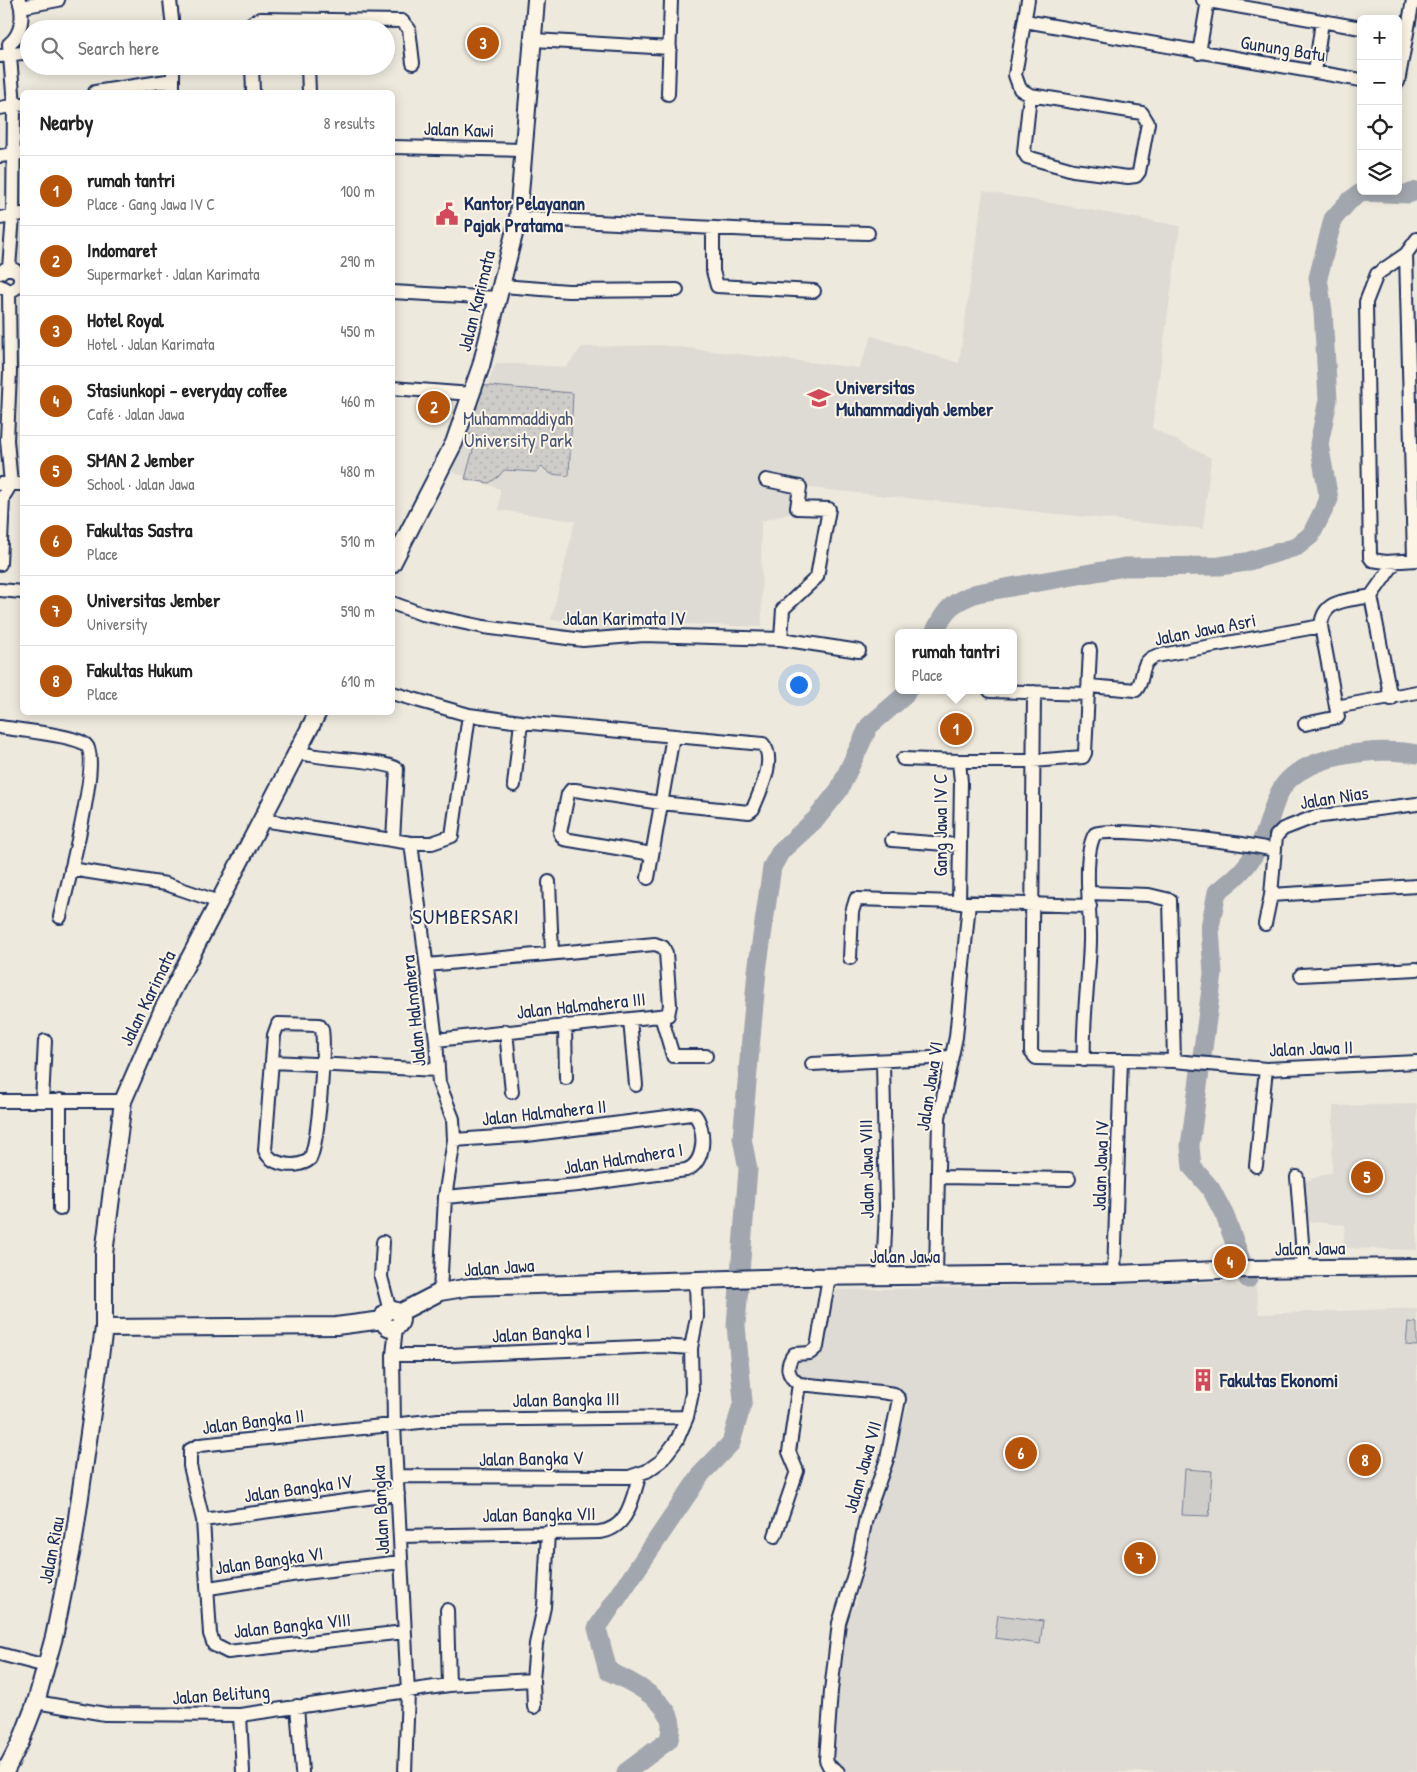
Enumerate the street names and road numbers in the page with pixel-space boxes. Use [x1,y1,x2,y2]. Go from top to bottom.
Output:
street label: Gunung Batu [1239,28,1328,68]
street label: Jalan Kawi [423,115,495,143]
street label: Jalan Karimata [451,247,501,354]
street label: Jalan Karimata IV [563,605,686,631]
street label: Jalan Jawa Asri [1152,606,1258,652]
street label: Gang Jawa IV C [927,774,953,877]
street label: Jalan Nias [1298,779,1370,815]
street label: Jalan Karimata [113,945,182,1050]
street label: Jalan Halmahera [394,953,432,1068]
street label: Jalan Halmahera III [515,985,647,1025]
street label: Jalan Jawa II [1269,1034,1353,1062]
street label: Jalan Jawa VI [909,1039,949,1133]
street label: Jalan Halmahera II [480,1093,608,1131]
street label: Jalan Jawa VIII [852,1119,880,1219]
street label: Jalan Jawa IV [1085,1120,1115,1212]
street label: Jalan Halmahera I [561,1136,685,1180]
street label: Jalan Jawa [1274,1234,1346,1262]
street label: Jalan Jawa [870,1243,941,1269]
street label: Jalan Jawa [463,1252,536,1282]
street label: Jalan Bangka I [491,1317,591,1349]
street label: Jalan Bangka III [512,1385,620,1413]
street label: Jalan Bangka II [200,1402,306,1440]
street label: Jalan Jawa VII [836,1418,888,1516]
street label: Jalan Bangka V [479,1444,584,1472]
street label: Jalan Bangka [365,1464,395,1555]
street label: Jalan Bangka IV [242,1468,354,1508]
street label: Jalan Bangka VII [482,1500,596,1528]
street label: Jalan Riau [32,1514,70,1586]
street label: Jalan Bangka VI [213,1540,325,1580]
street label: Jalan Bangka VIII [232,1606,352,1644]
street label: Jalan Belitung [171,1678,271,1710]

